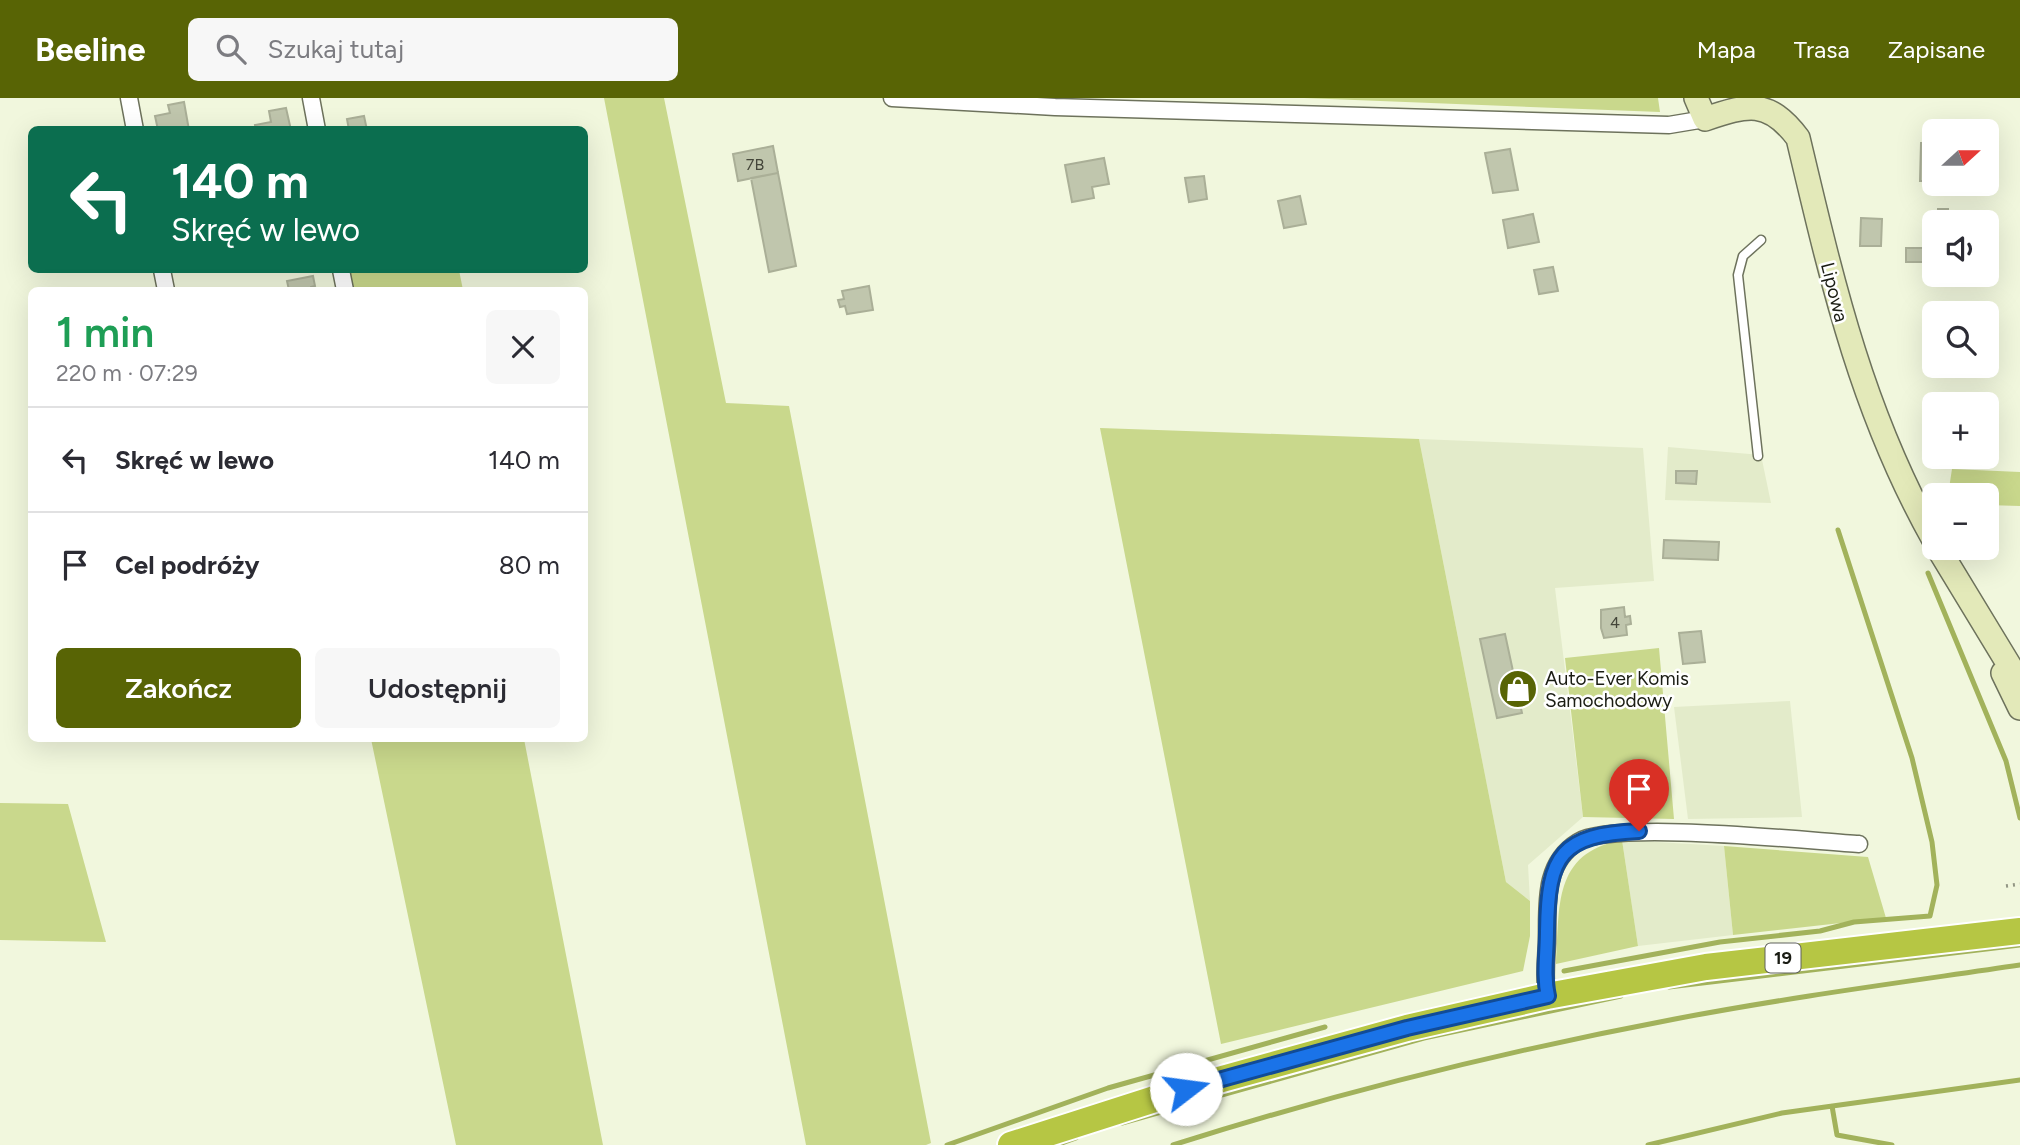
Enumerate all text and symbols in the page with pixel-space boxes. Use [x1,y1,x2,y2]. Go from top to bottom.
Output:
search box [188,18,678,81]
text: Beeline [35,30,146,69]
icon: search [212,30,250,68]
text: Szukaj tutaj [268,33,404,65]
text: Mapa [1697,35,1756,64]
text: Trasa [1794,35,1850,64]
text: Zapisane [1888,35,1985,64]
north arrow [1922,119,1998,196]
map controls [1922,119,1999,560]
text: 140 m [171,151,309,210]
icon: left [56,154,147,245]
house number: 7B [746,155,764,174]
button: sound [1922,210,1999,287]
text: Skręć w lewo [171,211,360,249]
street label: Lipowa [1816,260,1853,324]
button: search [1922,301,1999,378]
text: 1 min [56,307,154,358]
button: close [486,310,560,384]
text: 220 m · 07:29 [56,359,198,387]
button: + [1922,392,1999,469]
icon: left [56,441,94,479]
text: Skręć w lewo [115,444,274,476]
text: 140 m [488,444,560,476]
button: − [1922,483,1999,560]
icon: arrive [56,546,94,584]
text: Cel podróży [115,549,259,581]
text: 80 m [499,549,560,581]
house number: 4 [1610,613,1620,632]
button: Zakończ [56,648,301,728]
button: Udostępnij [315,648,560,728]
place label: Auto-Ever Komis Samochodowy [1545,667,1689,712]
shop icon: Auto-Ever Komis Samochodowy [1497,668,1539,710]
pin [1609,759,1669,831]
icon: arrive [1620,770,1658,808]
road number: 19 [1766,944,1800,972]
position arrow [1149,1052,1223,1126]

